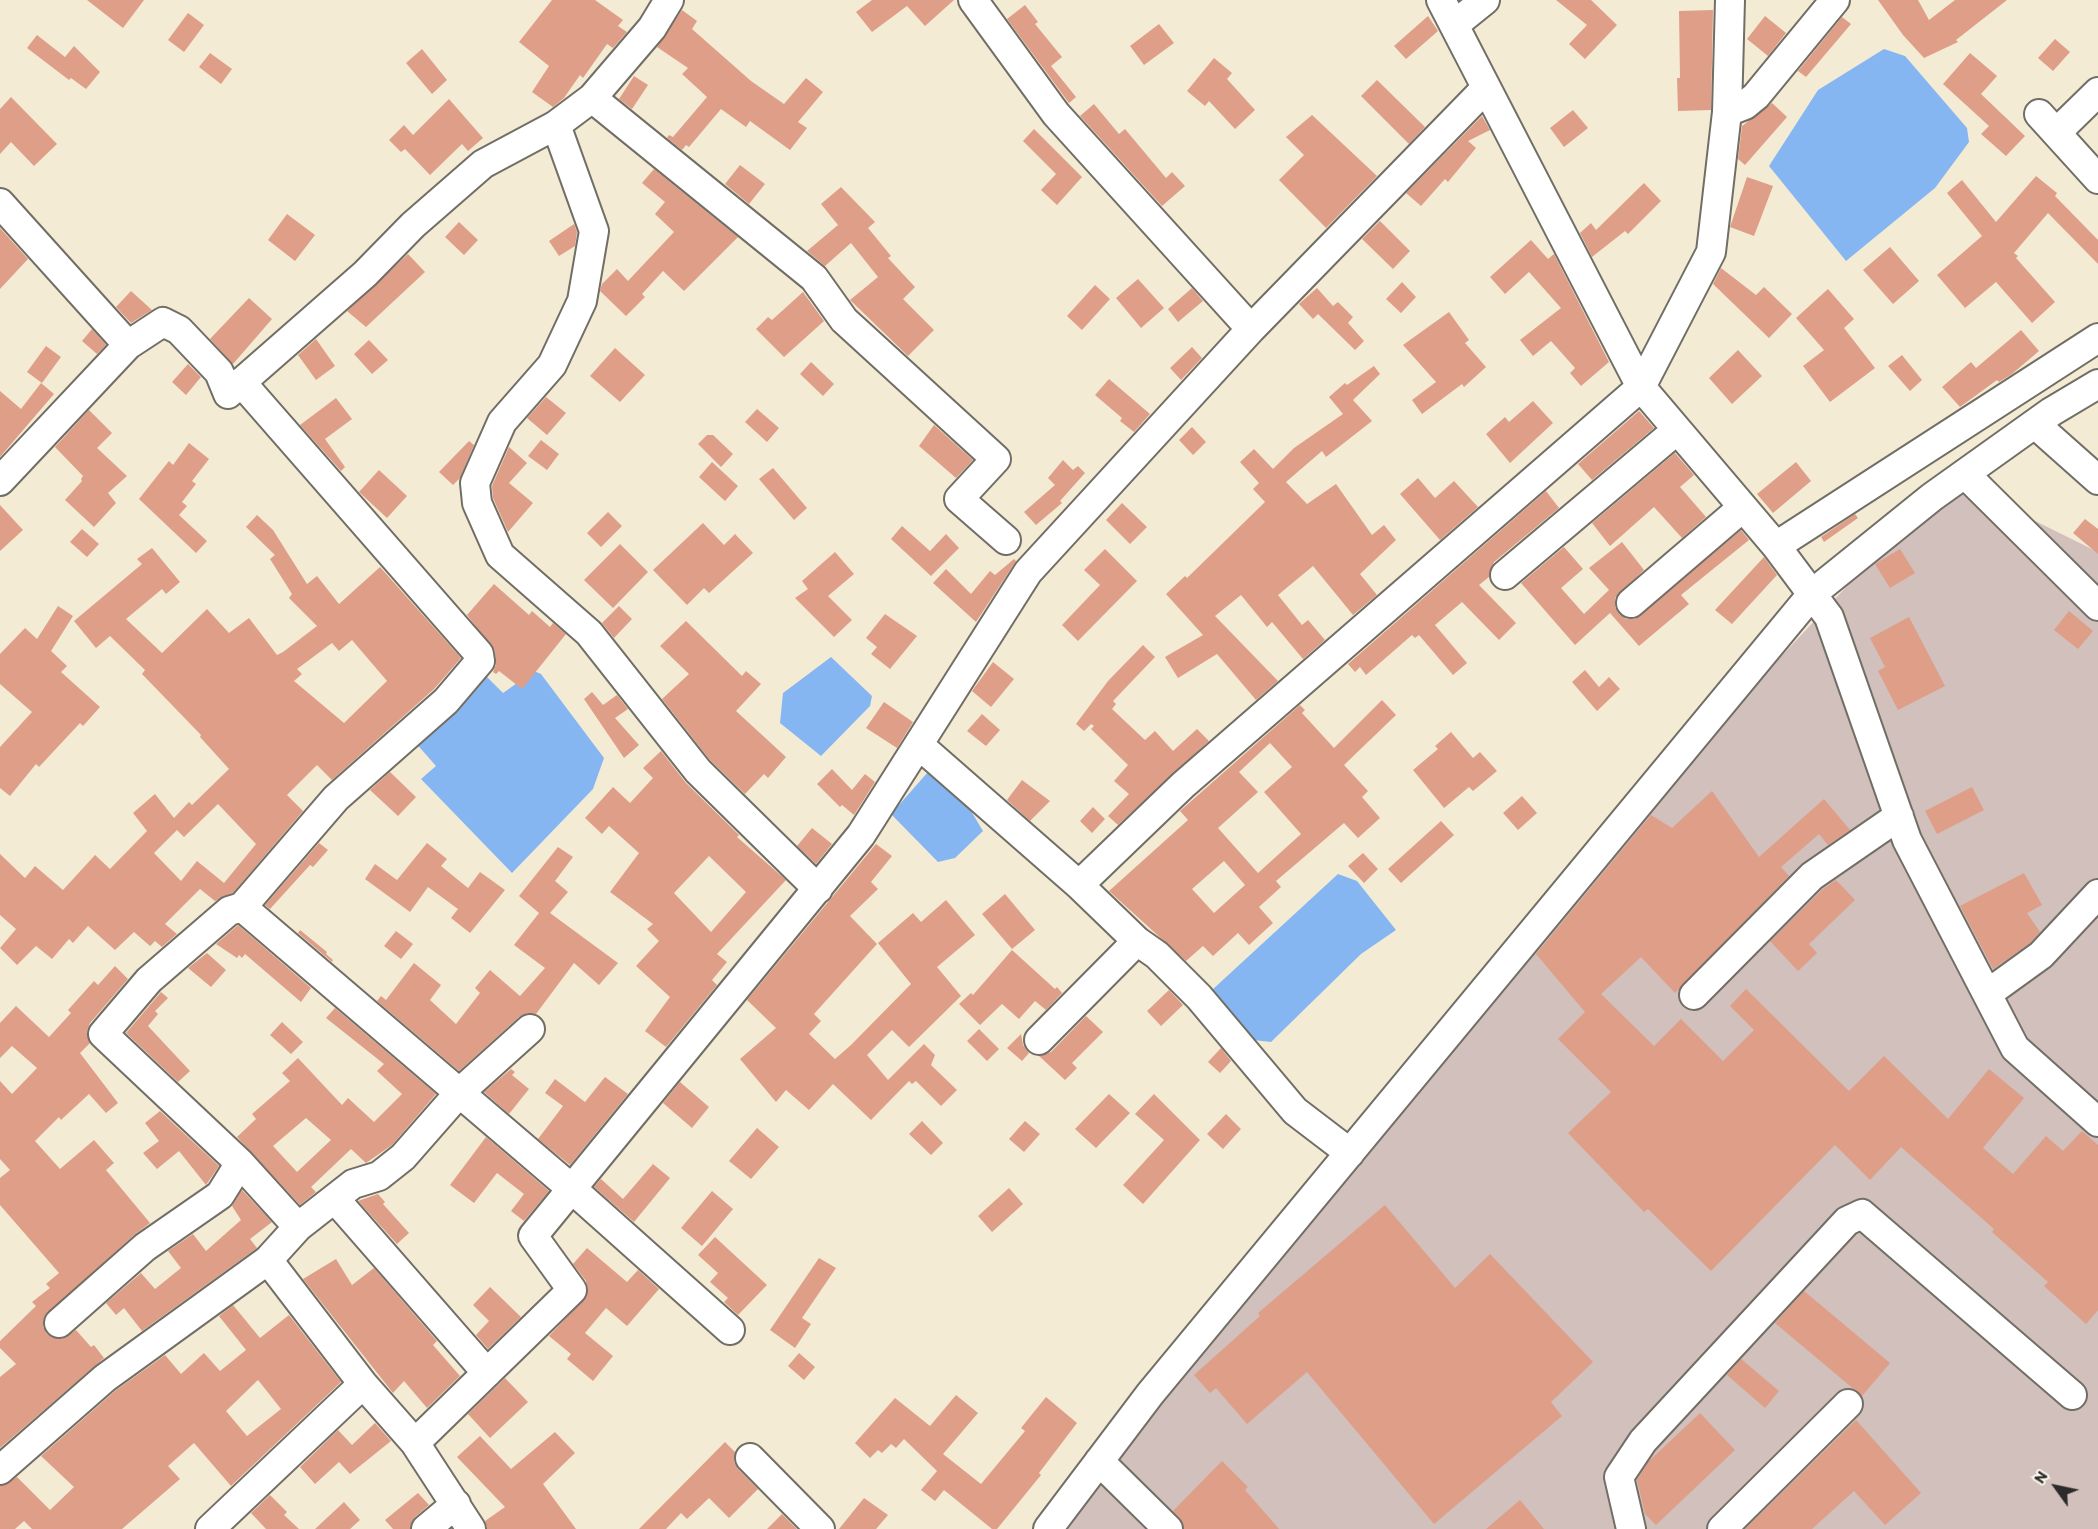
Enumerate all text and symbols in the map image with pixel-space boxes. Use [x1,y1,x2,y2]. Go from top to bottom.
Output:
north arrow [2026,1457,2086,1517]
text: N [2030,1467,2051,1487]

